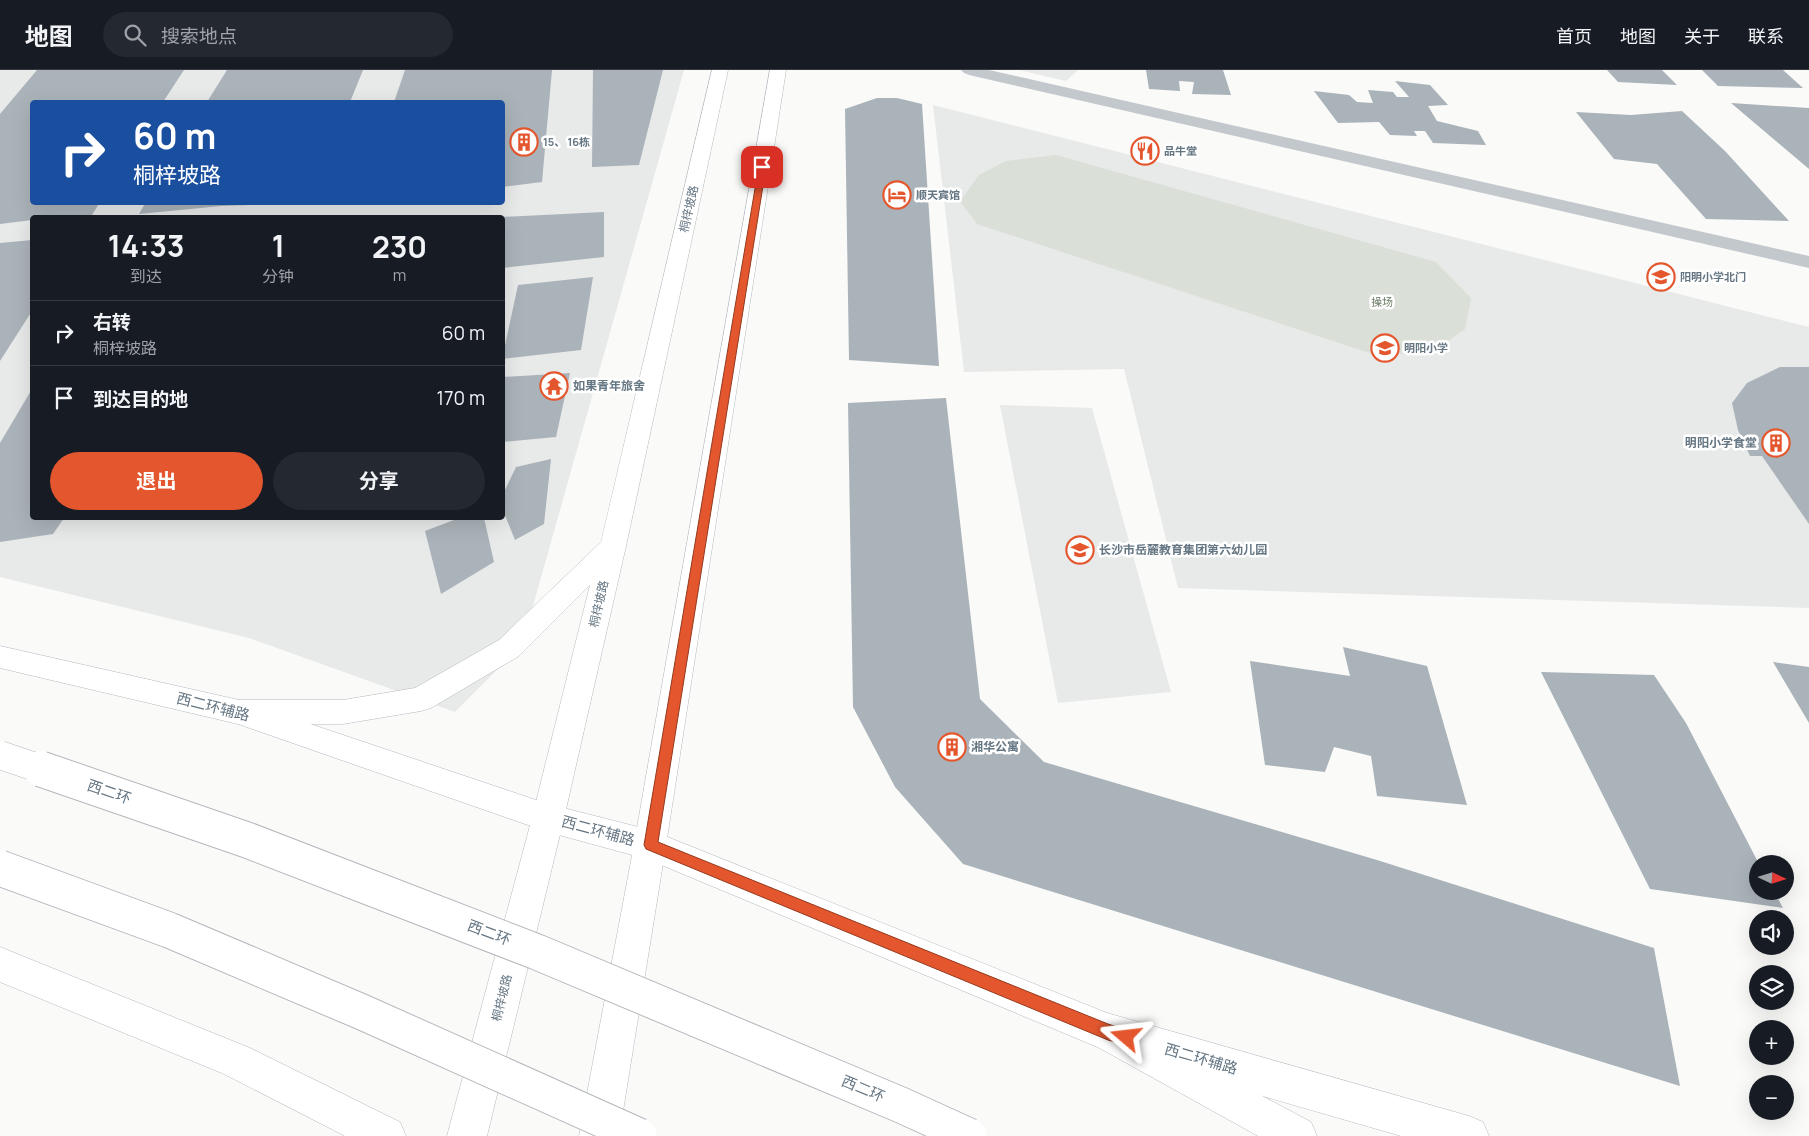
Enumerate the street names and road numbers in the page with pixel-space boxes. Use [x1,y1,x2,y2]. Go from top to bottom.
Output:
street label: 桐梓坡路 [675,184,702,234]
street label: 桐梓坡路 [585,579,612,629]
street label: 西二环辅路 [174,687,252,726]
street label: 西二环 [84,774,134,809]
street label: 西二环辅路 [559,811,637,850]
street label: 西二环 [464,915,514,950]
street label: 桐梓坡路 [487,973,516,1023]
street label: 西二环辅路 [1162,1038,1240,1079]
street label: 西二环 [838,1070,888,1107]

